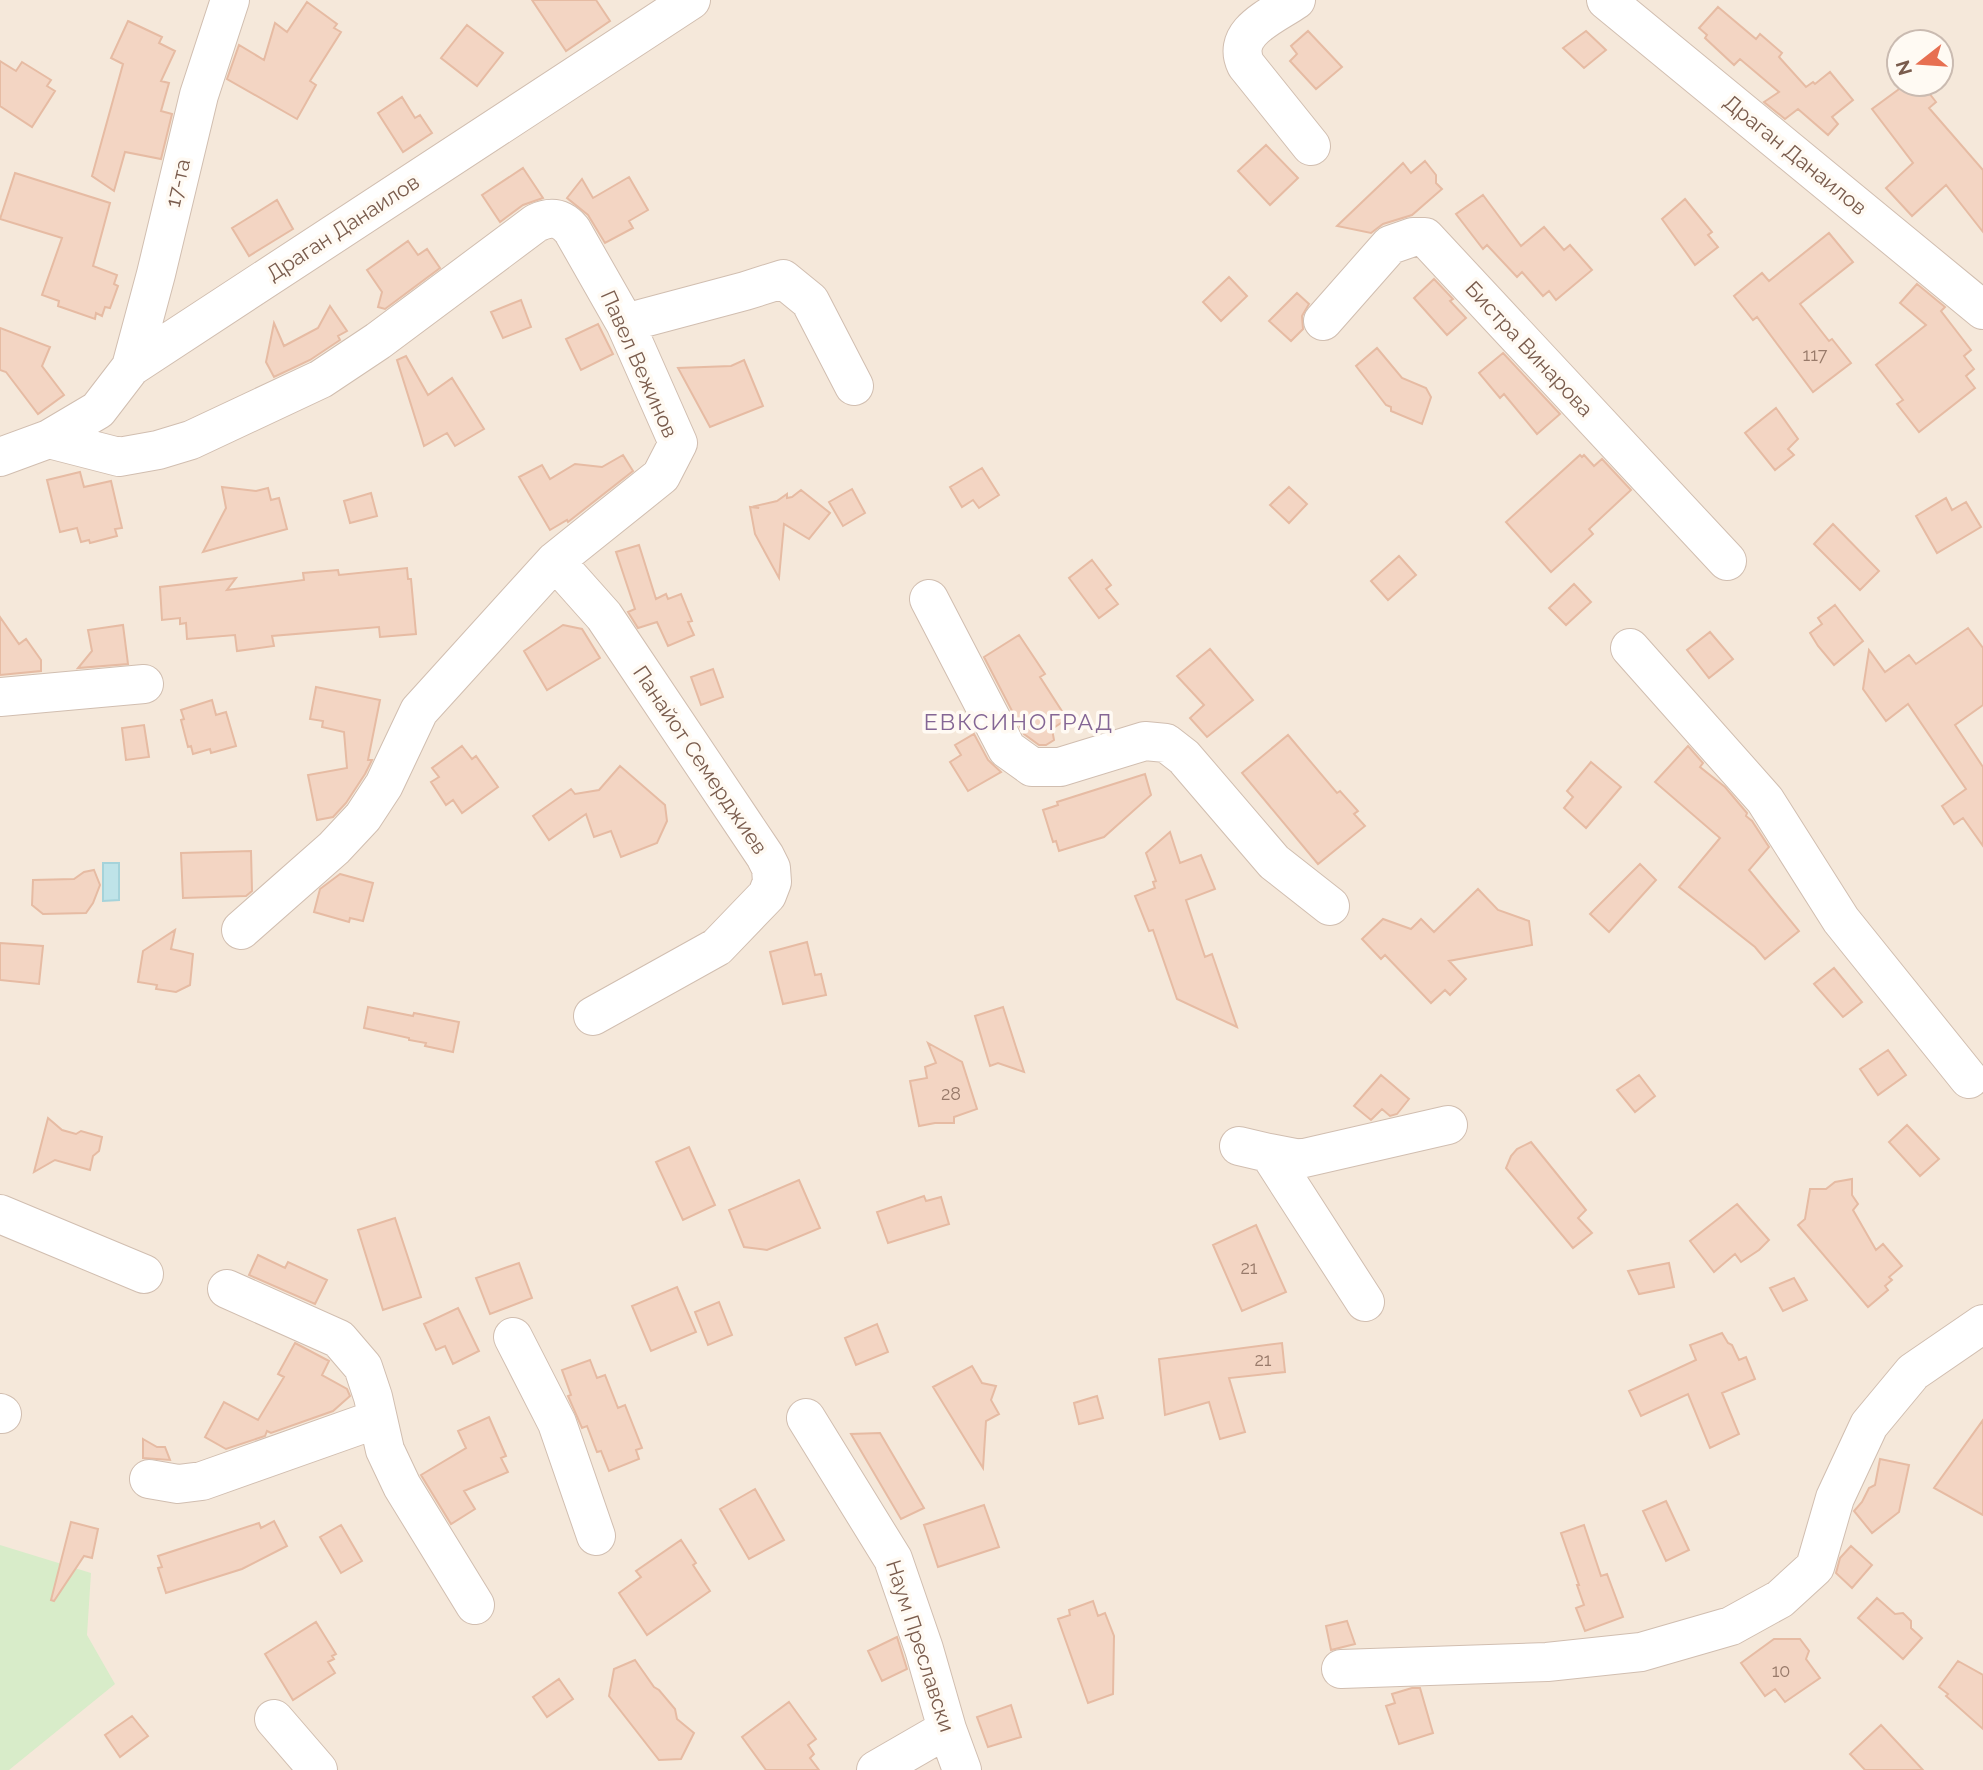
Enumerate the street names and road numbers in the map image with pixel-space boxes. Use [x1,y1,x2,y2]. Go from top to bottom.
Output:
street label: Драган Данаилов [1719,89,1872,220]
street label: 17-та [160,156,195,210]
street label: Драган Данаилов [262,169,424,286]
street label: Бистра Винарова [1460,276,1598,421]
street label: Павел Вежинов [596,286,683,441]
street label: Панайот Семерджиев [628,661,773,859]
street label: Наум Преславски [881,1557,960,1735]

